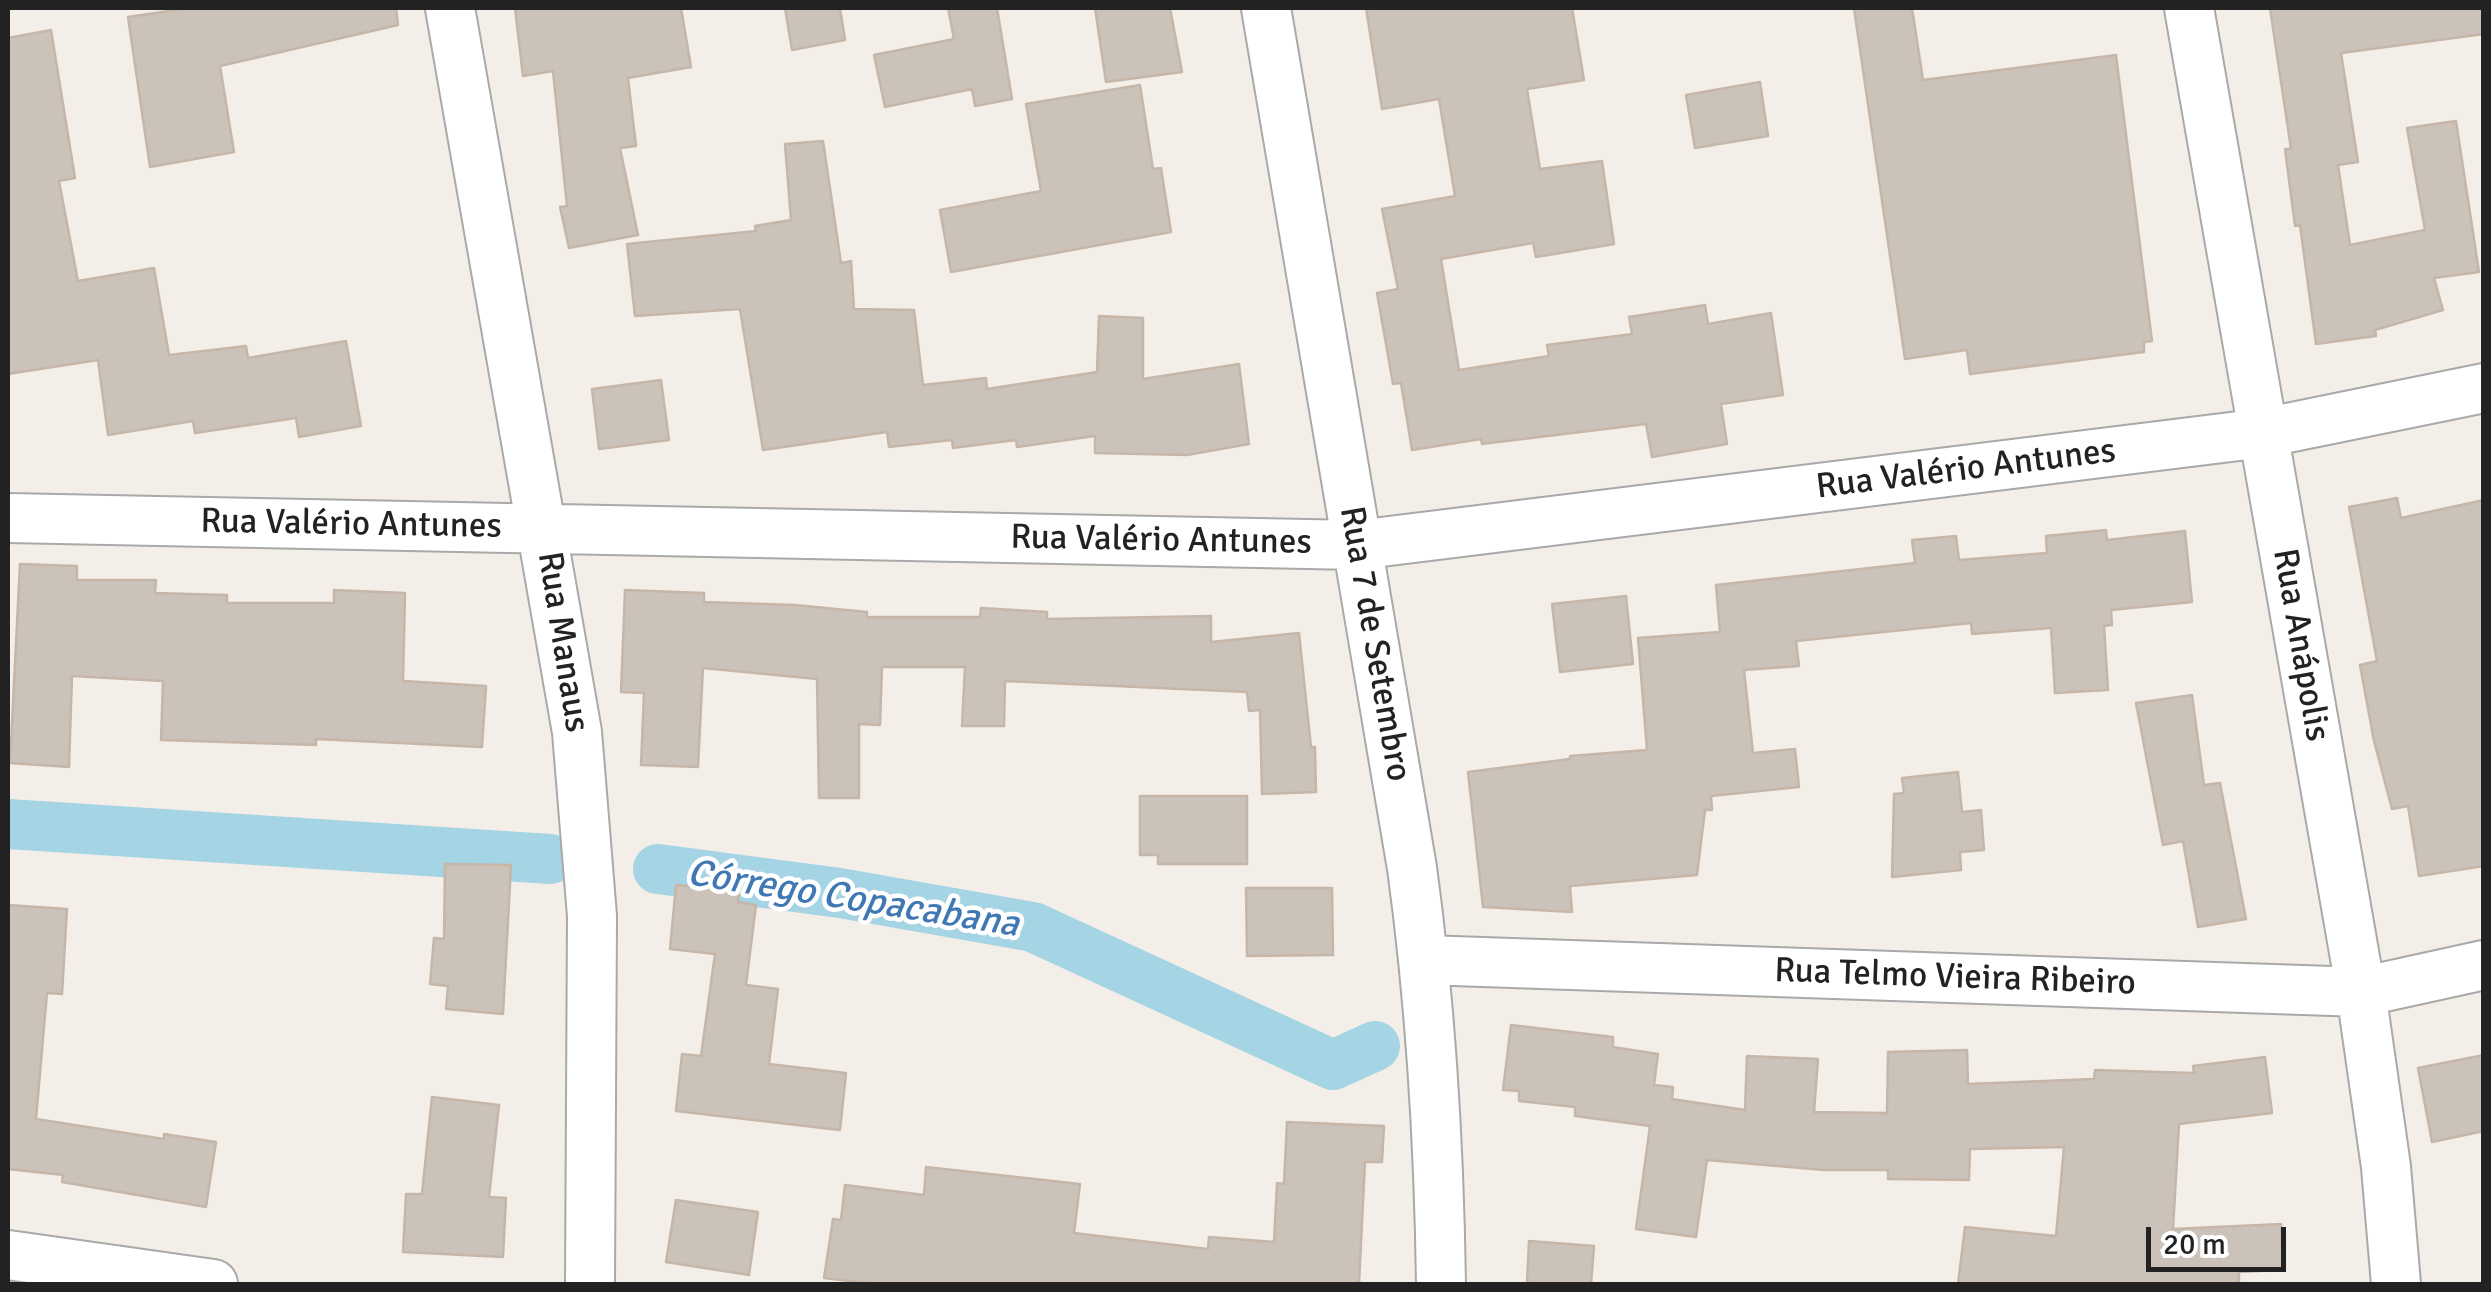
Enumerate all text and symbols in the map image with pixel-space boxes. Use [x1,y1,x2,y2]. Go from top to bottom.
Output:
street label: Rua Valério Antunes [1814,431,2118,509]
street label: Rua Valério Antunes [200,501,502,549]
street label: Rua 7 de Setembro [1329,503,1419,785]
street label: Rua Valério Antunes [1010,517,1312,565]
street label: Rua Anápolis [2262,545,2338,745]
street label: Rua Manaus [527,549,597,735]
water label: Córrego Copacabana [684,851,1022,949]
street label: Rua Telmo Vieira Ribeiro [1773,951,2137,1005]
scale bar [2151,1207,2291,1269]
text: 20 m [2163,1226,2226,1263]

